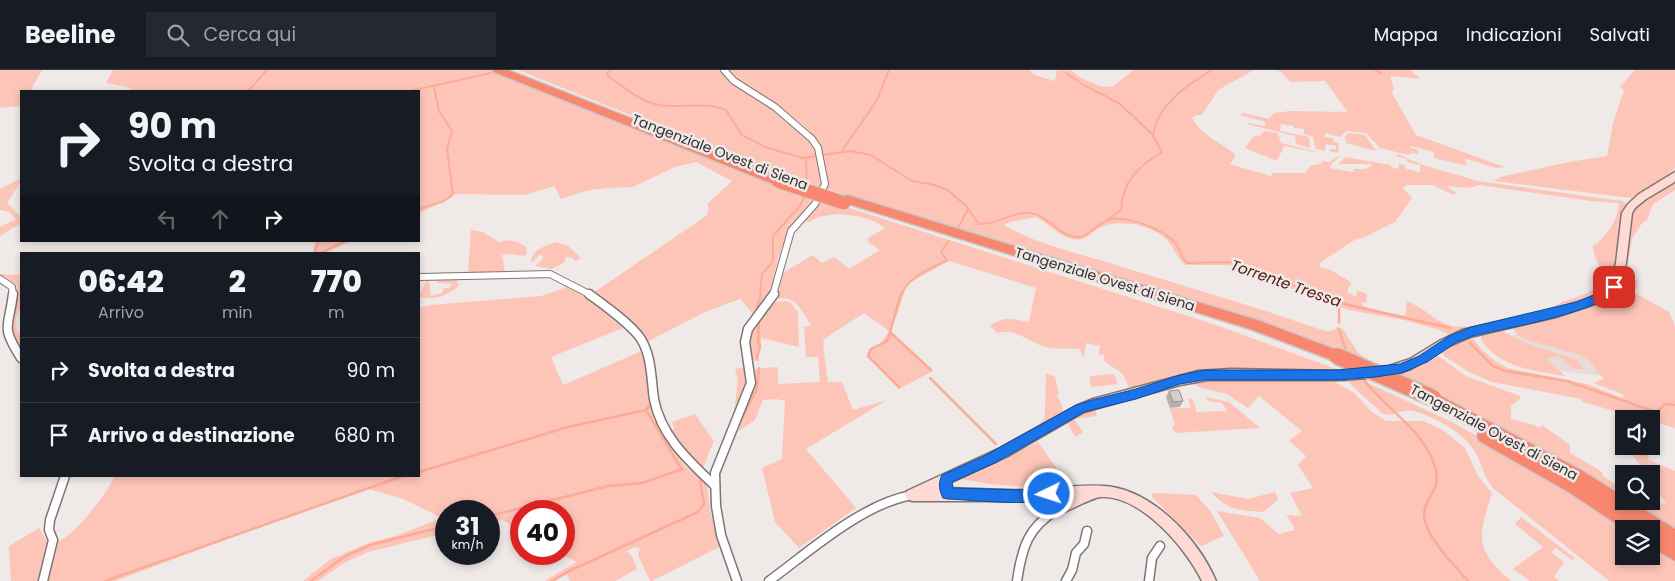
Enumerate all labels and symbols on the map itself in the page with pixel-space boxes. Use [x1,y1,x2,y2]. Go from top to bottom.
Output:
street label: Tangenziale Ovest di Siena [629,109,811,195]
street label: Tangenziale Ovest di Siena [1012,242,1198,316]
water label: Torrente Tressa [1228,254,1344,312]
pin [1593,266,1635,308]
street label: Tangenziale Ovest di Siena [1407,379,1581,485]
position arrow [1022,467,1074,519]
speed limit sign: 40 [510,500,575,565]

